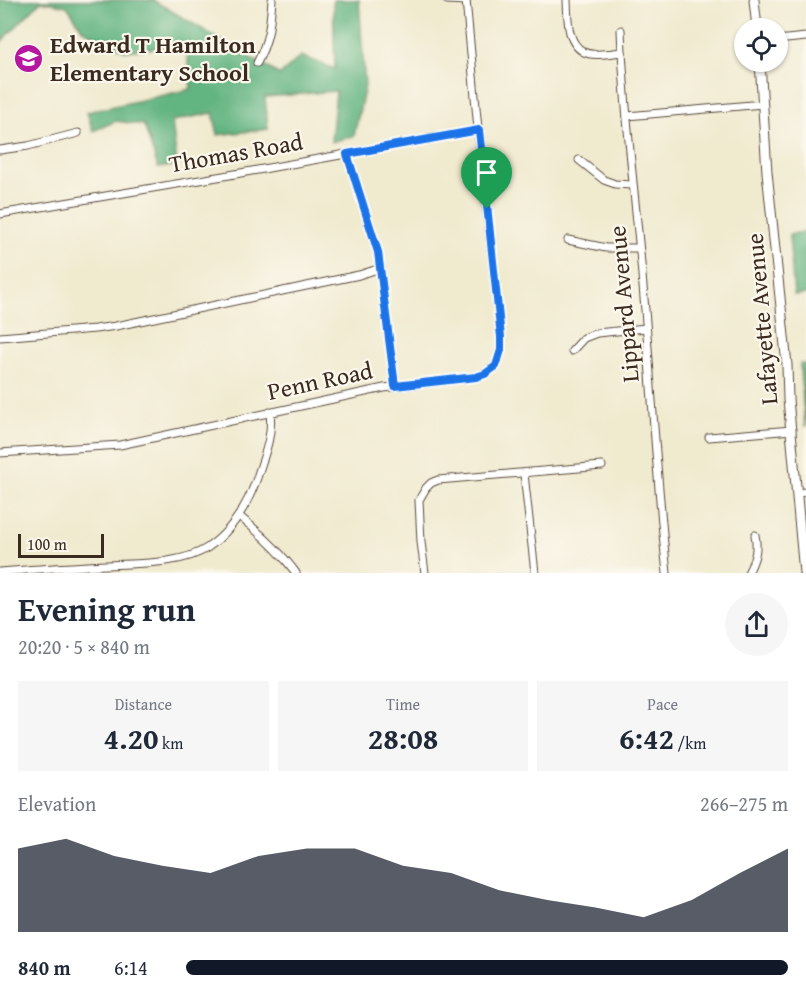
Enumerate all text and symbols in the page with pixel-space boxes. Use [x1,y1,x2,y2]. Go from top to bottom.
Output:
map controls [734,18,788,72]
button: locate [734,18,788,72]
place label: Edward T Hamilton Elementary School [50,27,256,90]
school or university icon: Edward T Hamilton Elementary School [13,43,45,75]
street label: Thomas Road [166,124,306,181]
pin [461,147,512,209]
icon: arrive [470,156,503,189]
street label: Lippard Avenue [599,224,648,384]
street label: Lafayette Avenue [737,232,786,406]
street label: Penn Road [264,352,376,409]
scale bar [18,531,104,558]
text: 100 m [27,532,67,556]
text: Evening run [18,585,195,633]
button: share [725,593,788,656]
text: 20:20 · 5 × 840 m [18,632,150,661]
text: Distance [115,692,172,716]
text: Time [386,692,420,716]
text: Pace [647,692,678,716]
text: 4.20 [103,716,159,760]
text: 28:08 [368,716,438,760]
text: 6:42 [619,716,674,760]
text: km [159,731,183,755]
text: /km [674,731,706,755]
text: Elevation [18,789,96,818]
text: 266–275 m [700,789,788,818]
text: 840 m [18,953,71,982]
text: 6:14 [114,953,148,982]

